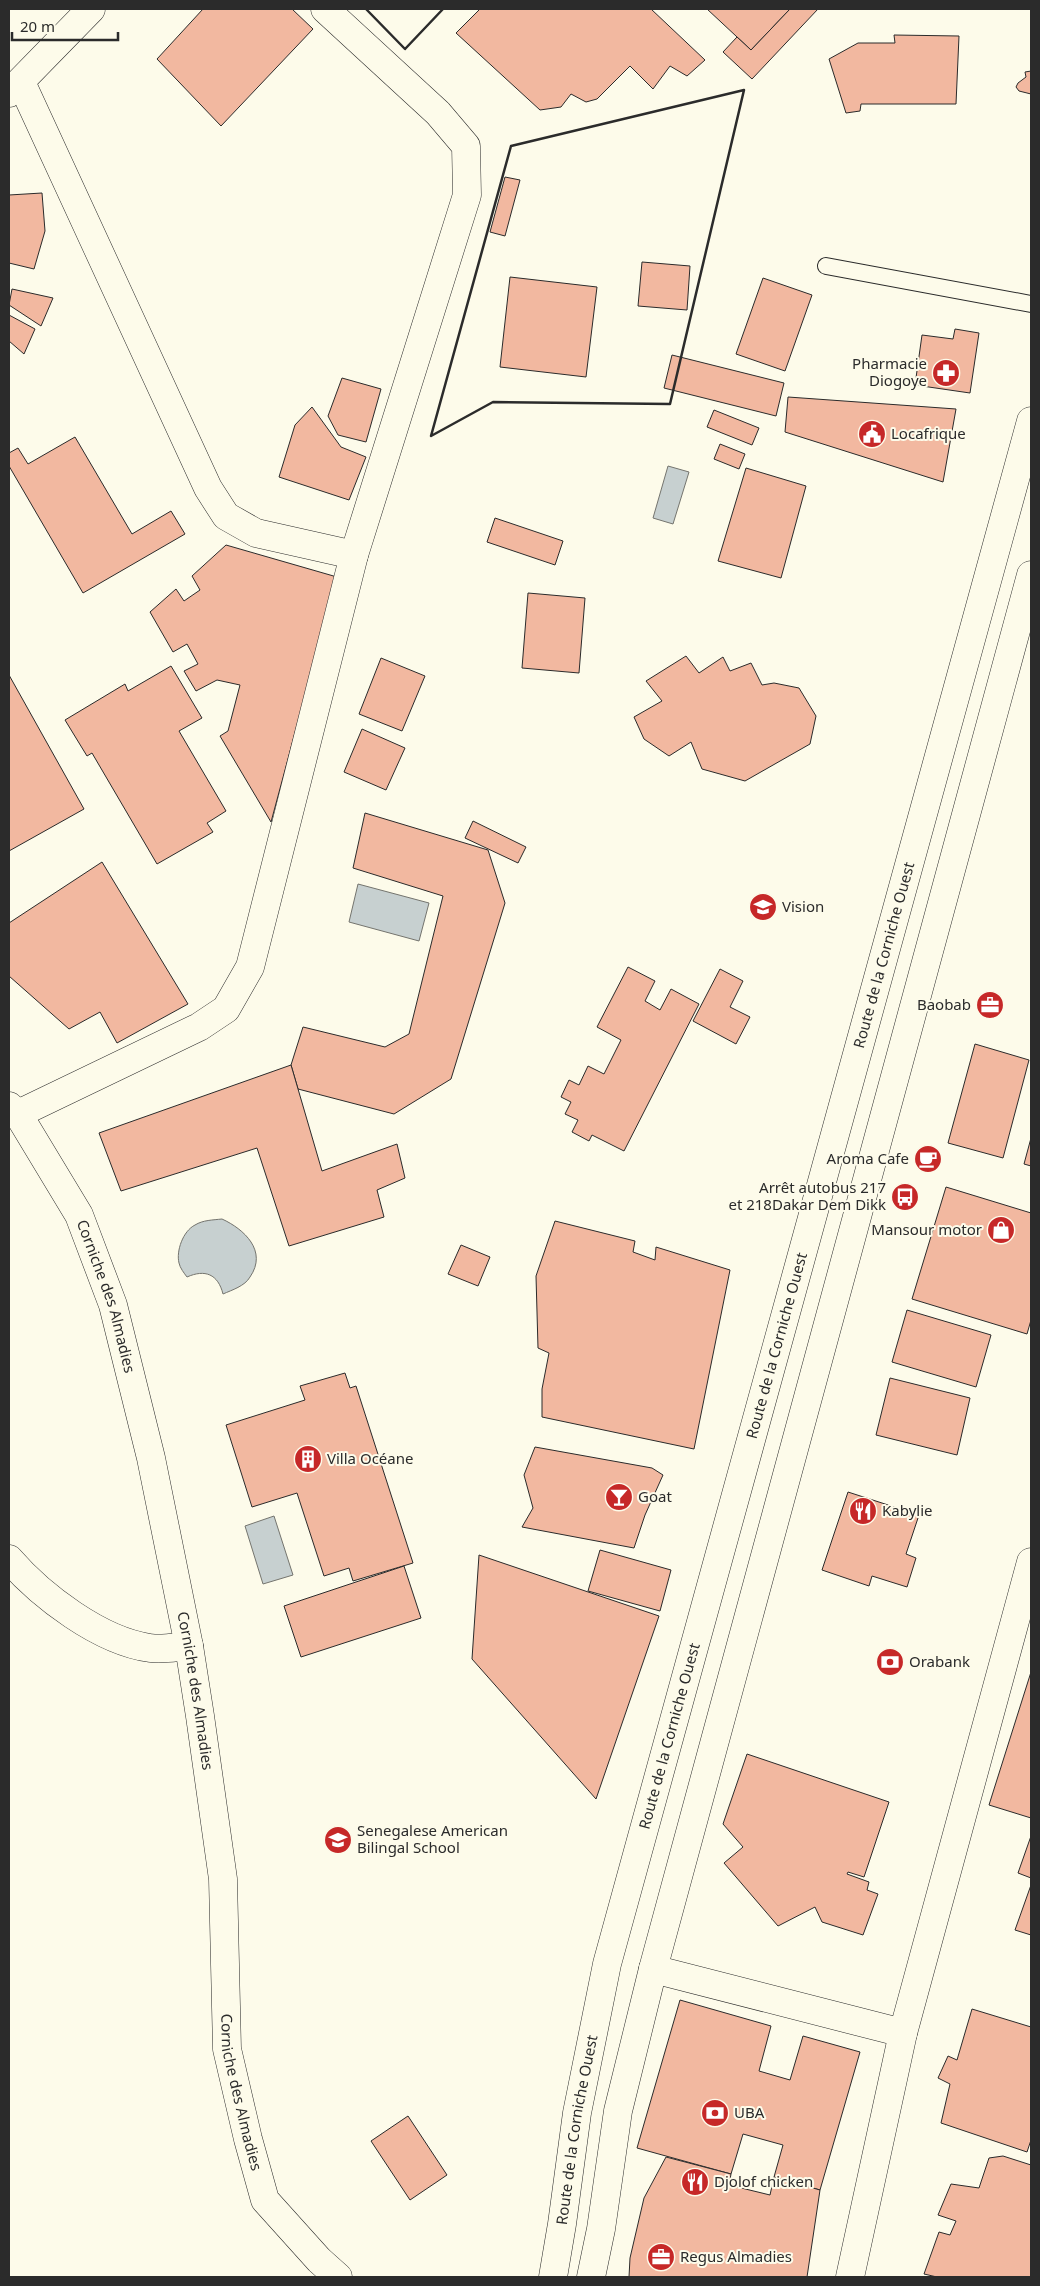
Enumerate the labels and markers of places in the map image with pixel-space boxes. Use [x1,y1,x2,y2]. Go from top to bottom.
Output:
place label: Pharmacie Diogoye [852,353,927,390]
pharmacy icon: Pharmacie Diogoye [931,358,961,388]
public building icon: Locafrique [857,419,887,449]
place label: Locafrique [891,423,966,443]
school or university icon: Vision [748,892,778,922]
place label: Vision [782,896,824,916]
office icon: Baobab [975,990,1005,1020]
place label: Baobab [917,994,971,1014]
cafe icon: Aroma Cafe [913,1144,943,1174]
place label: Aroma Cafe [827,1148,909,1168]
place label: Arrêt autobus 217 et 218Dakar Dem Dikk [728,1177,886,1214]
bus stop icon: Arrêt autobus 217 et 218Dakar Dem Dikk [890,1182,920,1212]
shop icon: Mansour motor [986,1215,1016,1245]
place label: Mansour motor [871,1219,982,1239]
building icon: Villa Océane [293,1444,323,1474]
place label: Villa Océane [327,1448,413,1468]
bar icon: Goat [604,1482,634,1512]
place label: Goat [638,1486,672,1506]
restaurant icon: Kabylie [848,1496,878,1526]
place label: Kabylie [882,1500,932,1520]
bank icon: Orabank [875,1647,905,1677]
place label: Orabank [909,1651,970,1671]
place label: Senegalese American Bilingal School [357,1820,508,1857]
school or university icon: Senegalese American Bilingal School [323,1825,353,1855]
bank icon: UBA [700,2098,730,2128]
place label: UBA [734,2102,765,2122]
restaurant icon: Djolof chicken [680,2167,710,2197]
place label: Djolof chicken [714,2171,813,2191]
office icon: Regus Almadies [646,2242,676,2272]
place label: Regus Almadies [680,2246,792,2266]

